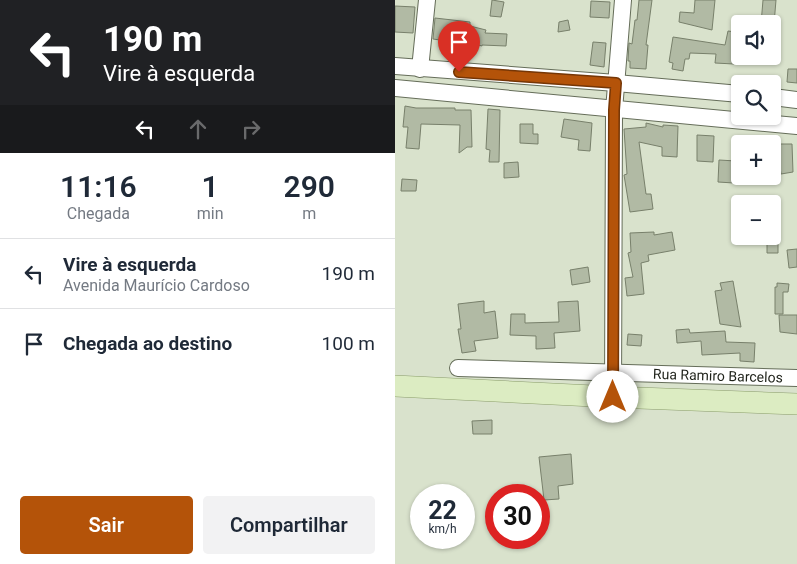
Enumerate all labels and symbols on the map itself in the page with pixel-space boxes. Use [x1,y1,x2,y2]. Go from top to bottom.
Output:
pin [438,21,480,72]
street label: Rua Ramiro Barcelos [653,366,783,386]
position arrow [586,370,638,422]
speed limit sign: 30 [485,484,550,549]

